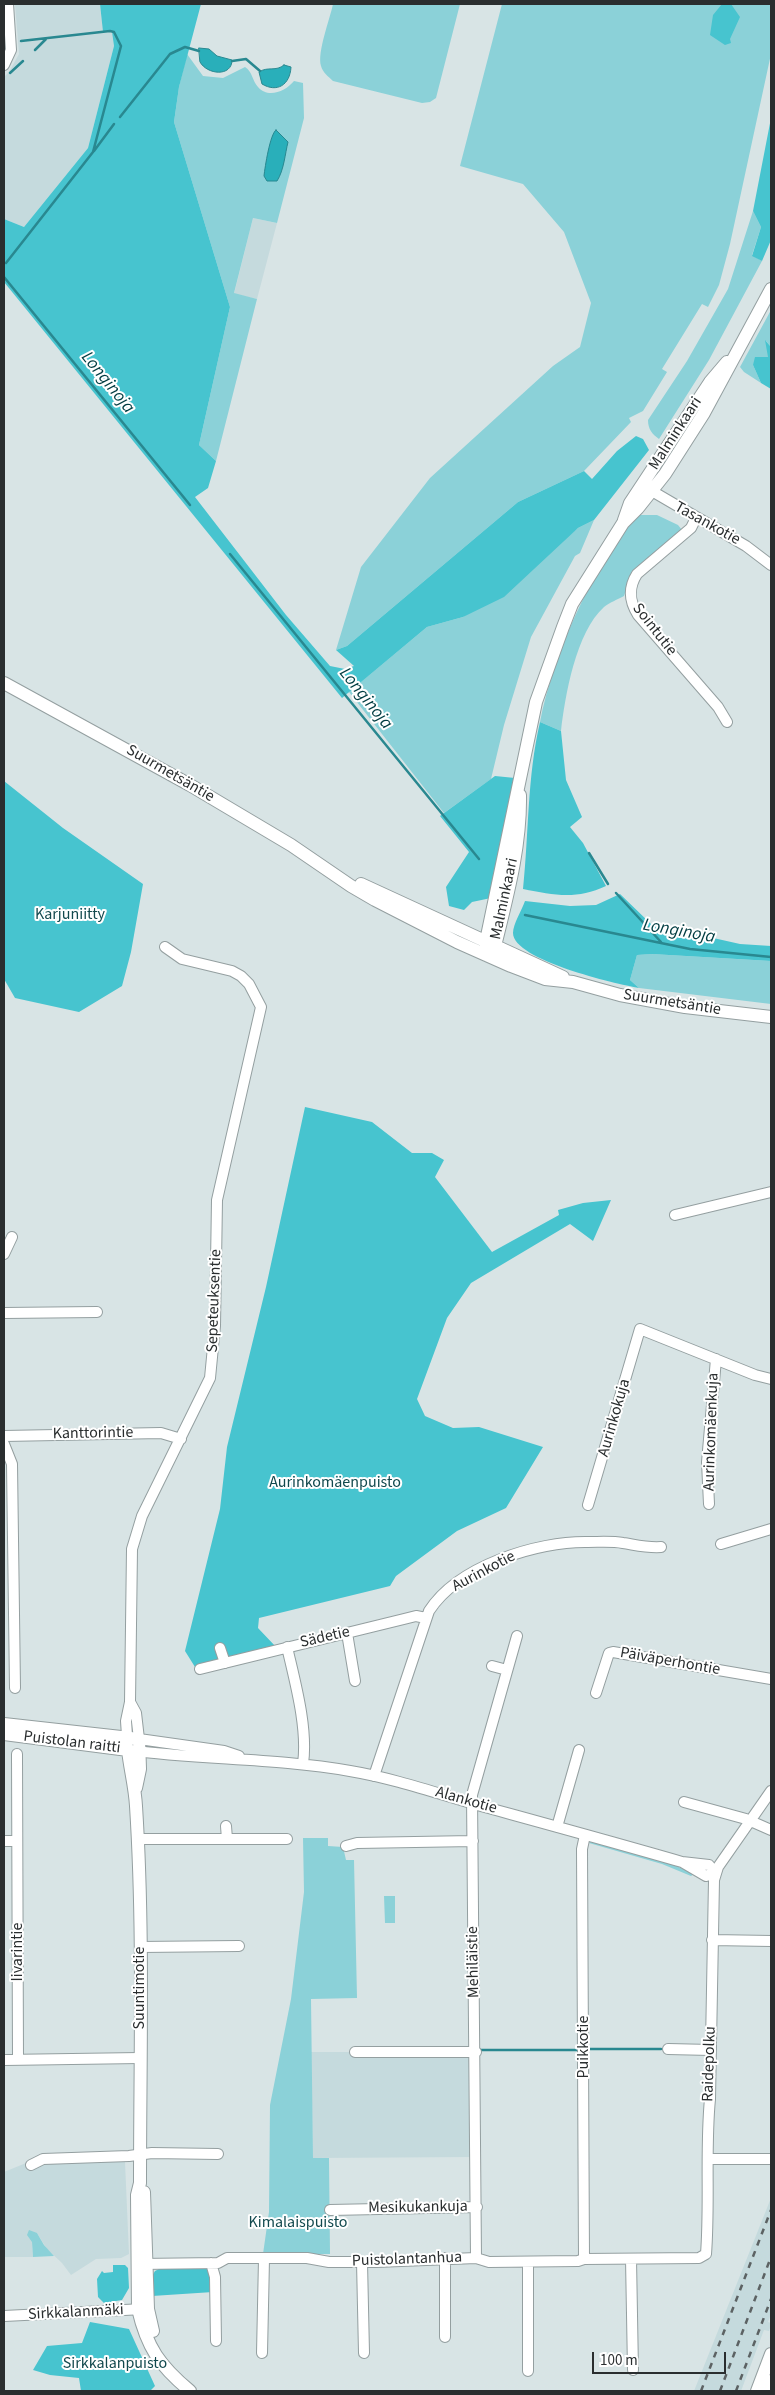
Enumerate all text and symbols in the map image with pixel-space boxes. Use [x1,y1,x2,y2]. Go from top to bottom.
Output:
water label: Longinoja [76,348,138,418]
street label: Malminkaari [645,394,707,474]
street label: Tasankotie [671,498,743,550]
street label: Sointutie [628,600,680,660]
water label: Longinoja [334,664,396,734]
street label: Suurmetsäntie [123,741,217,807]
street label: Malminkaari [487,856,523,942]
park label: Karjuniitty [35,905,105,925]
water label: Longinoja [641,915,717,949]
street label: Suurmetsäntie [622,986,722,1020]
street label: Sepeteuksentie [204,1249,226,1353]
street label: Aurinkomäenkuja [700,1373,724,1491]
street label: Aurinkokuja [595,1377,635,1459]
street label: Kanttorintie [53,1424,133,1444]
park label: Aurinkomäenpuisto [269,1473,401,1493]
street label: Aurinkotie [449,1547,519,1597]
street label: Sädetie [298,1623,352,1653]
street label: Päiväperhontie [618,1644,722,1680]
street label: Puistolan raitti [22,1728,122,1758]
street label: Alankotie [433,1783,499,1819]
street label: Iivarintie [8,1923,28,1981]
street label: Mehiläistie [464,1926,484,1998]
street label: Suuntimotie [130,1947,150,2029]
street label: Puikkotie [574,2016,594,2078]
street label: Raidepolku [699,2026,721,2102]
street label: Mesikukankuja [368,2198,468,2218]
park label: Kimalaispuisto [248,2213,348,2233]
street label: Puistolantanhua [352,2248,462,2272]
street label: Sirkkalanmäki [28,2301,124,2325]
scale bar [595,2342,729,2374]
text: 100 m [600,2350,638,2371]
park label: Sirkkalanpuisto [63,2354,167,2374]

